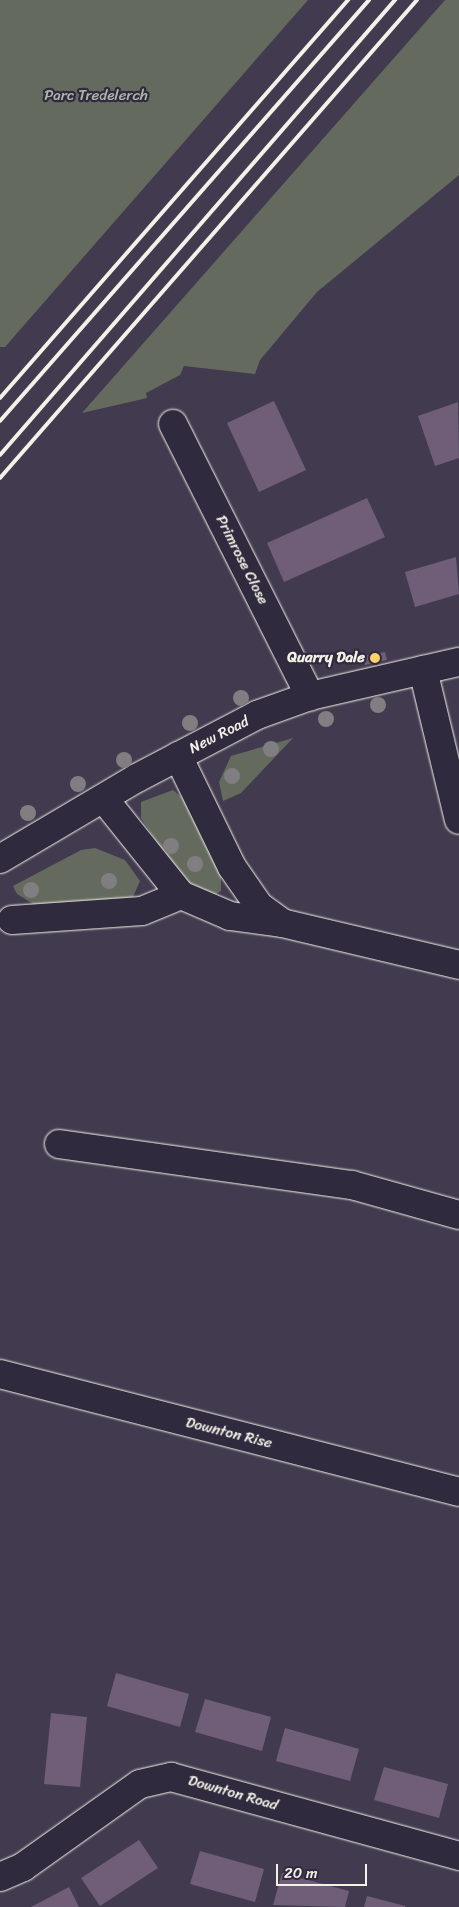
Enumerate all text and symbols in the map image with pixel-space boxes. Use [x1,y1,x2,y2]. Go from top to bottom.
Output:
park label: Parc Tredelerch [44,87,148,105]
street label: Primrose Close [212,512,272,608]
place label: Quarry Dale [287,649,365,667]
marker: Quarry Dale [369,652,381,664]
street label: New Road [186,712,252,758]
street label: Downton Rise [184,1414,274,1452]
street label: Downton Road [186,1772,280,1814]
scale bar [279,1854,370,1886]
text: 20 m [284,1860,318,1886]

